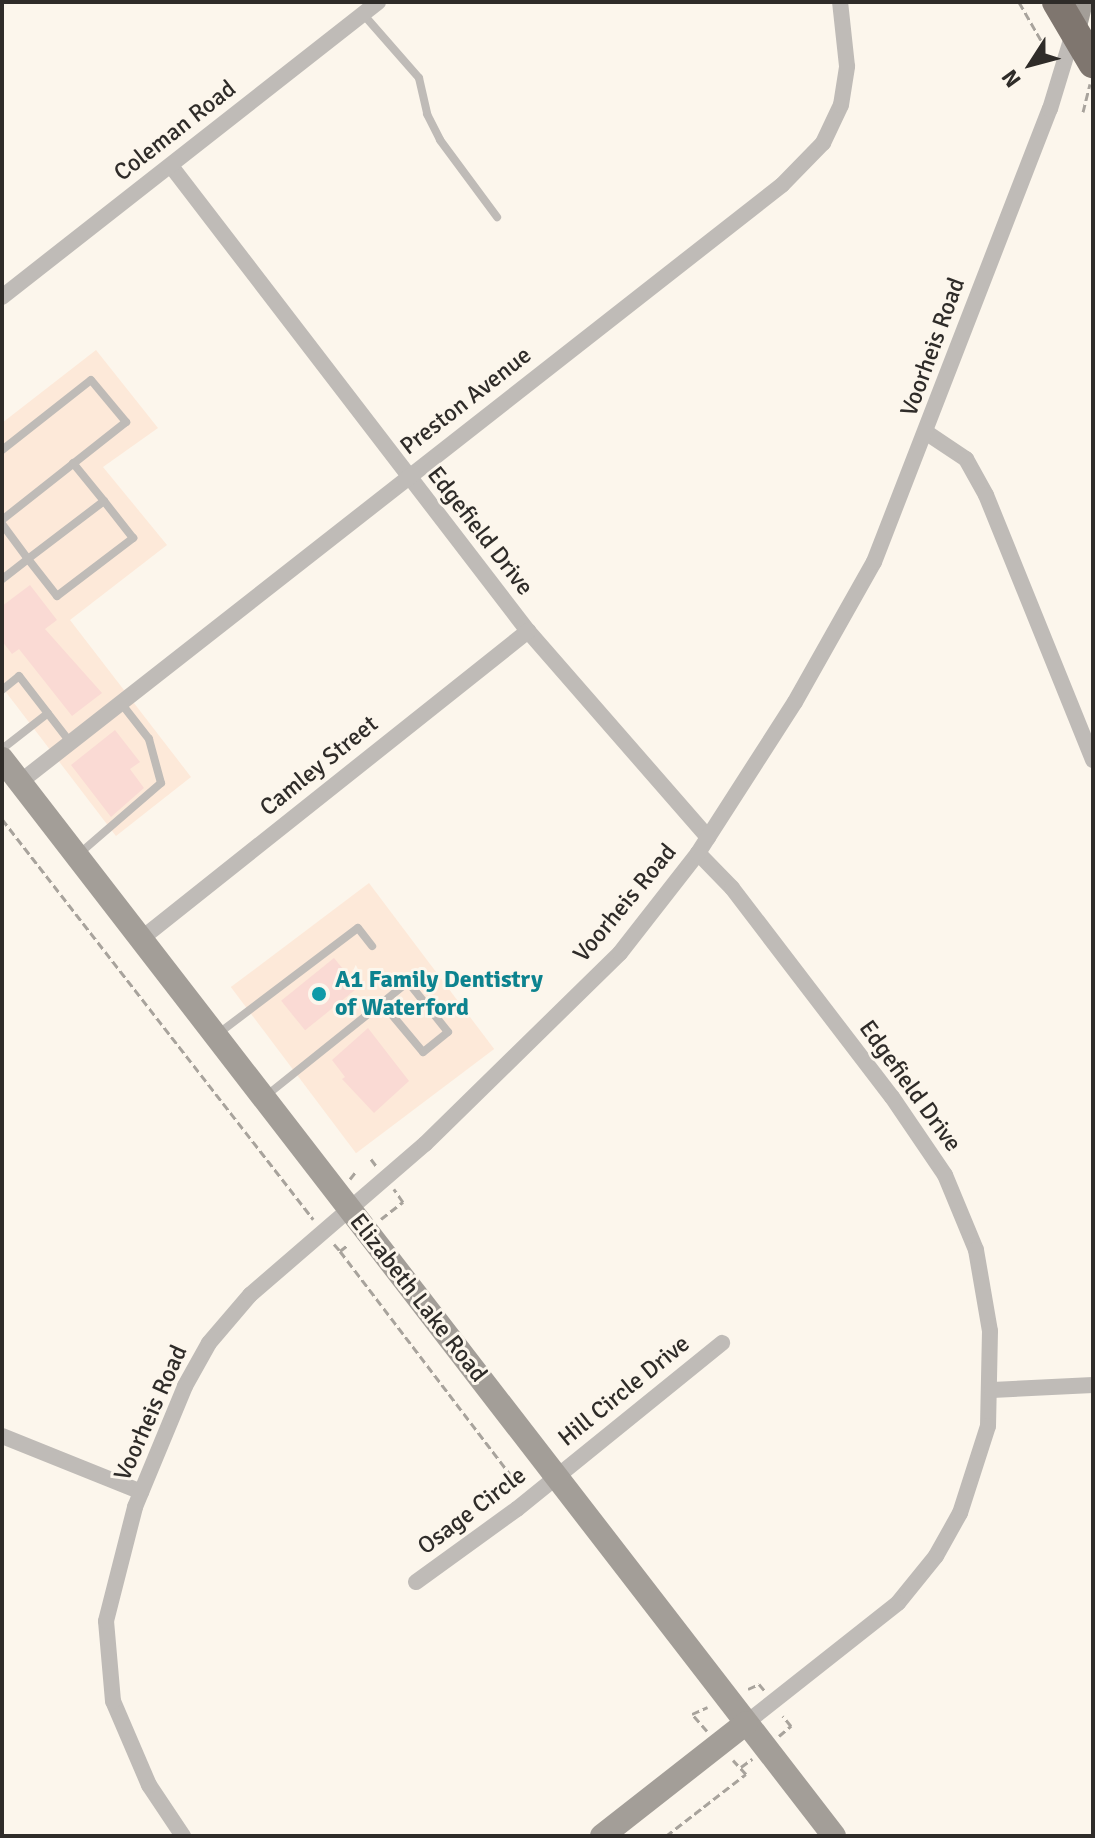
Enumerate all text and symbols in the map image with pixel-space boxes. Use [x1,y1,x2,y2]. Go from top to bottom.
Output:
north arrow [991,24,1071,104]
text: N [996,64,1027,93]
street label: Coleman Road [108,75,242,187]
street label: Voorheis Road [895,274,971,420]
street label: Preston Avenue [395,341,537,461]
street label: Edgefield Drive [421,461,539,601]
street label: Camley Street [254,710,384,822]
street label: Voorheis Road [567,838,683,968]
place label: A1 Family Dentistry of Waterford [335,966,543,1022]
marker: A1 Family Dentistry of Waterford [310,985,328,1003]
street label: Edgefield Drive [853,1015,967,1157]
street label: Elizabeth Lake Road [343,1208,493,1388]
street label: Hill Circle Drive [553,1329,695,1453]
street label: Voorheis Road [108,1341,194,1485]
street label: Osage Circle [412,1461,532,1561]

